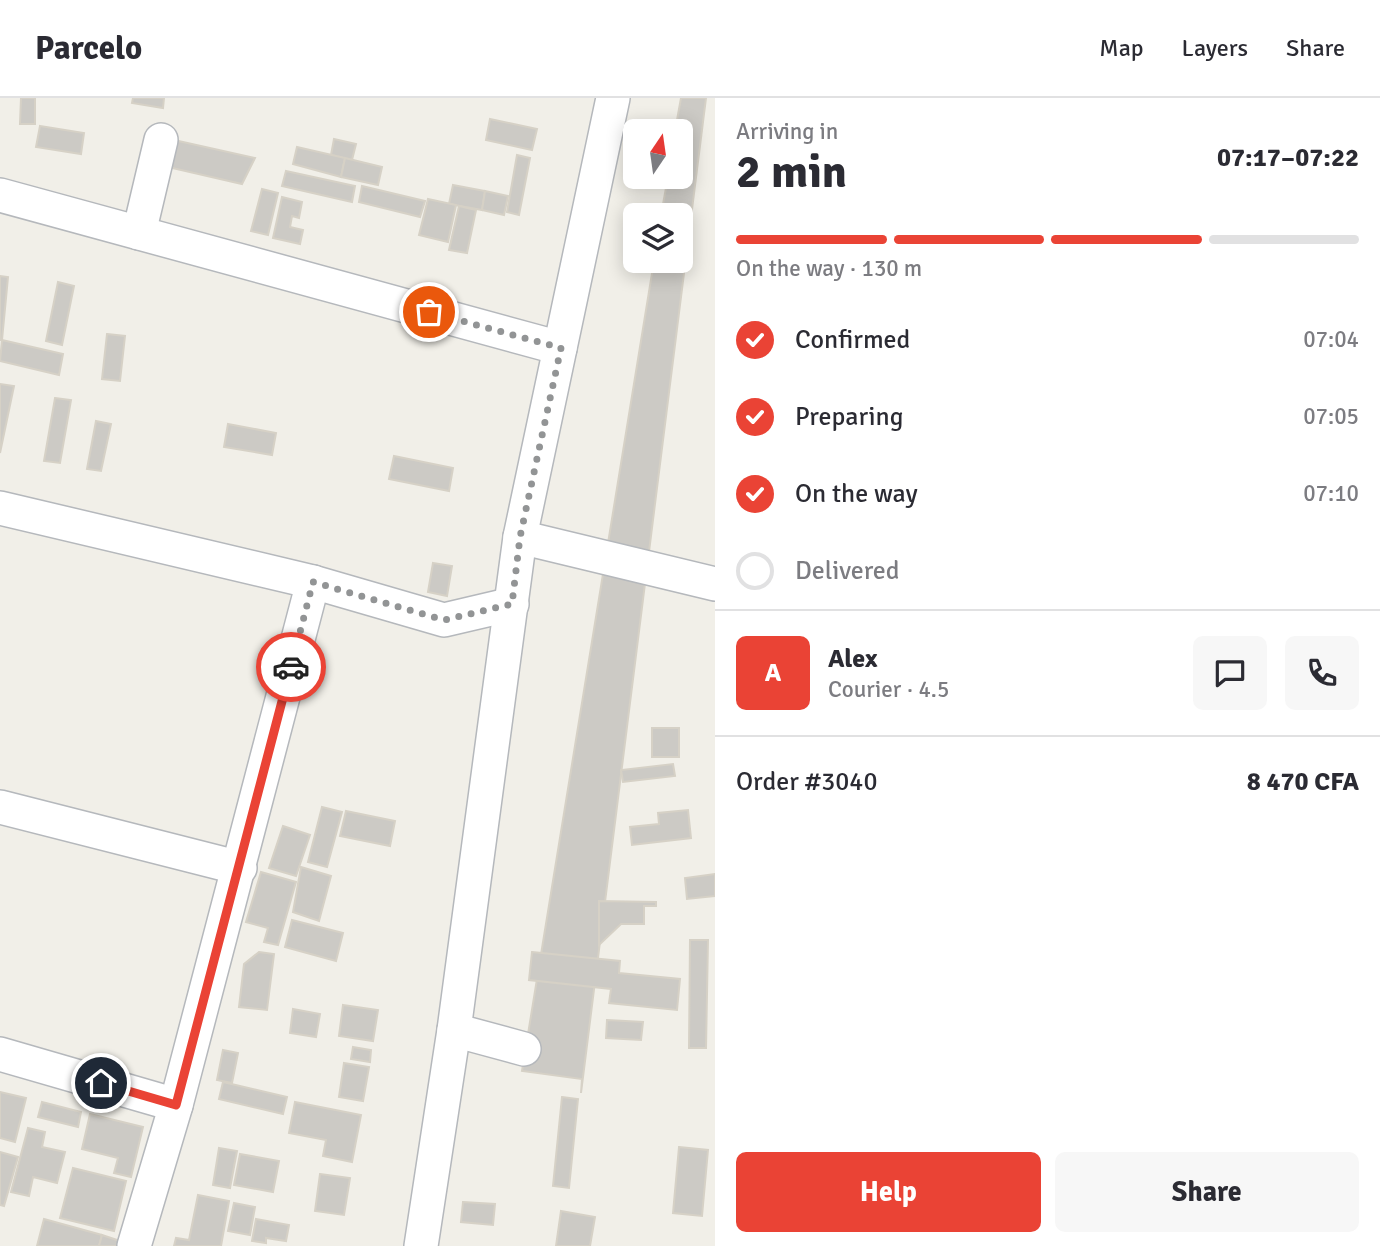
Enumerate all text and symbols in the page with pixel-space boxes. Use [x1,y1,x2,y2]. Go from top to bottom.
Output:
text: Parcelo [35,28,142,69]
text: Map [1099,33,1144,63]
text: Layers [1182,33,1248,63]
text: Share [1286,33,1345,63]
text: Arriving in [736,117,838,146]
north arrow [623,119,693,189]
map controls [623,119,693,273]
text: 07:17–07:22 [1217,142,1359,174]
text: 2 min [736,144,847,200]
button: layers [623,203,693,273]
text: On the way · 130 m [736,254,922,283]
pin [399,282,459,342]
icon: bag [410,293,448,331]
icon: check [736,321,774,359]
text: Confirmed [795,324,910,356]
text: 07:04 [1303,325,1359,354]
icon: check [736,398,774,436]
text: Preparing [795,401,903,433]
text: 07:05 [1303,402,1359,431]
icon: check [736,475,774,513]
text: On the way [795,478,918,510]
text: 07:10 [1303,479,1359,508]
text: Delivered [795,555,900,587]
courier [256,632,326,702]
button: chat [1193,636,1267,710]
button: phone [1285,636,1359,710]
text: Alex [828,643,878,675]
icon: car [272,648,310,686]
text: A [765,657,781,689]
text: Courier · 4.5 [828,675,949,704]
text: Order #3040 [736,766,877,798]
text: 8 470 CFA [1247,766,1359,798]
pin [71,1053,131,1113]
icon: home [82,1064,120,1102]
button: Help [736,1152,1041,1232]
button: Share [1055,1152,1359,1232]

